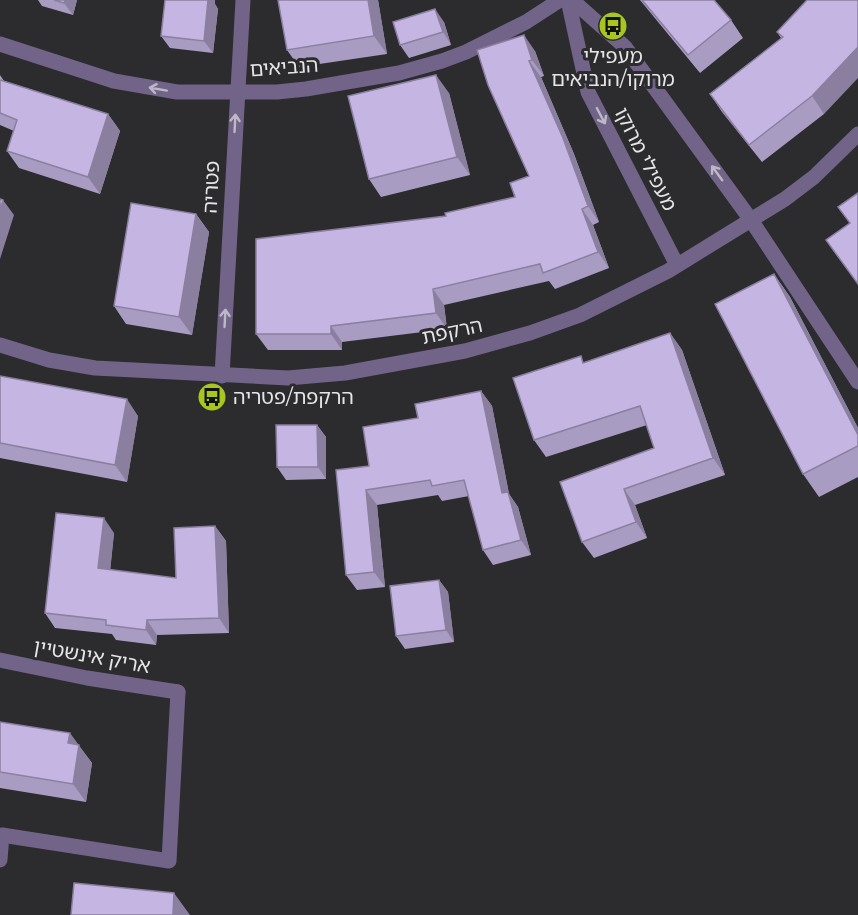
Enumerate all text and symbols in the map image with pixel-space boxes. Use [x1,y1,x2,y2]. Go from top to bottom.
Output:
bus stop icon: מעפילי מרוקו/הנביאים [597,10,629,42]
place label: מעפילי מרוקו/הנביאים [551,44,675,91]
street label: הנביאים [249,53,319,81]
one-way arrow [148,83,168,94]
street label: מעפילי מרוקו [610,103,682,215]
one-way arrow [595,107,607,125]
one-way arrow [230,113,241,133]
street label: פטריה [198,160,224,214]
one-way arrow [711,165,723,181]
one-way arrow [220,308,231,328]
street label: הרקפת [420,313,484,349]
bus stop icon: הרקפת/פטריה [196,381,228,413]
place label: הרקפת/פטריה [233,385,354,409]
street label: אריק אינשטיין [32,634,152,678]

